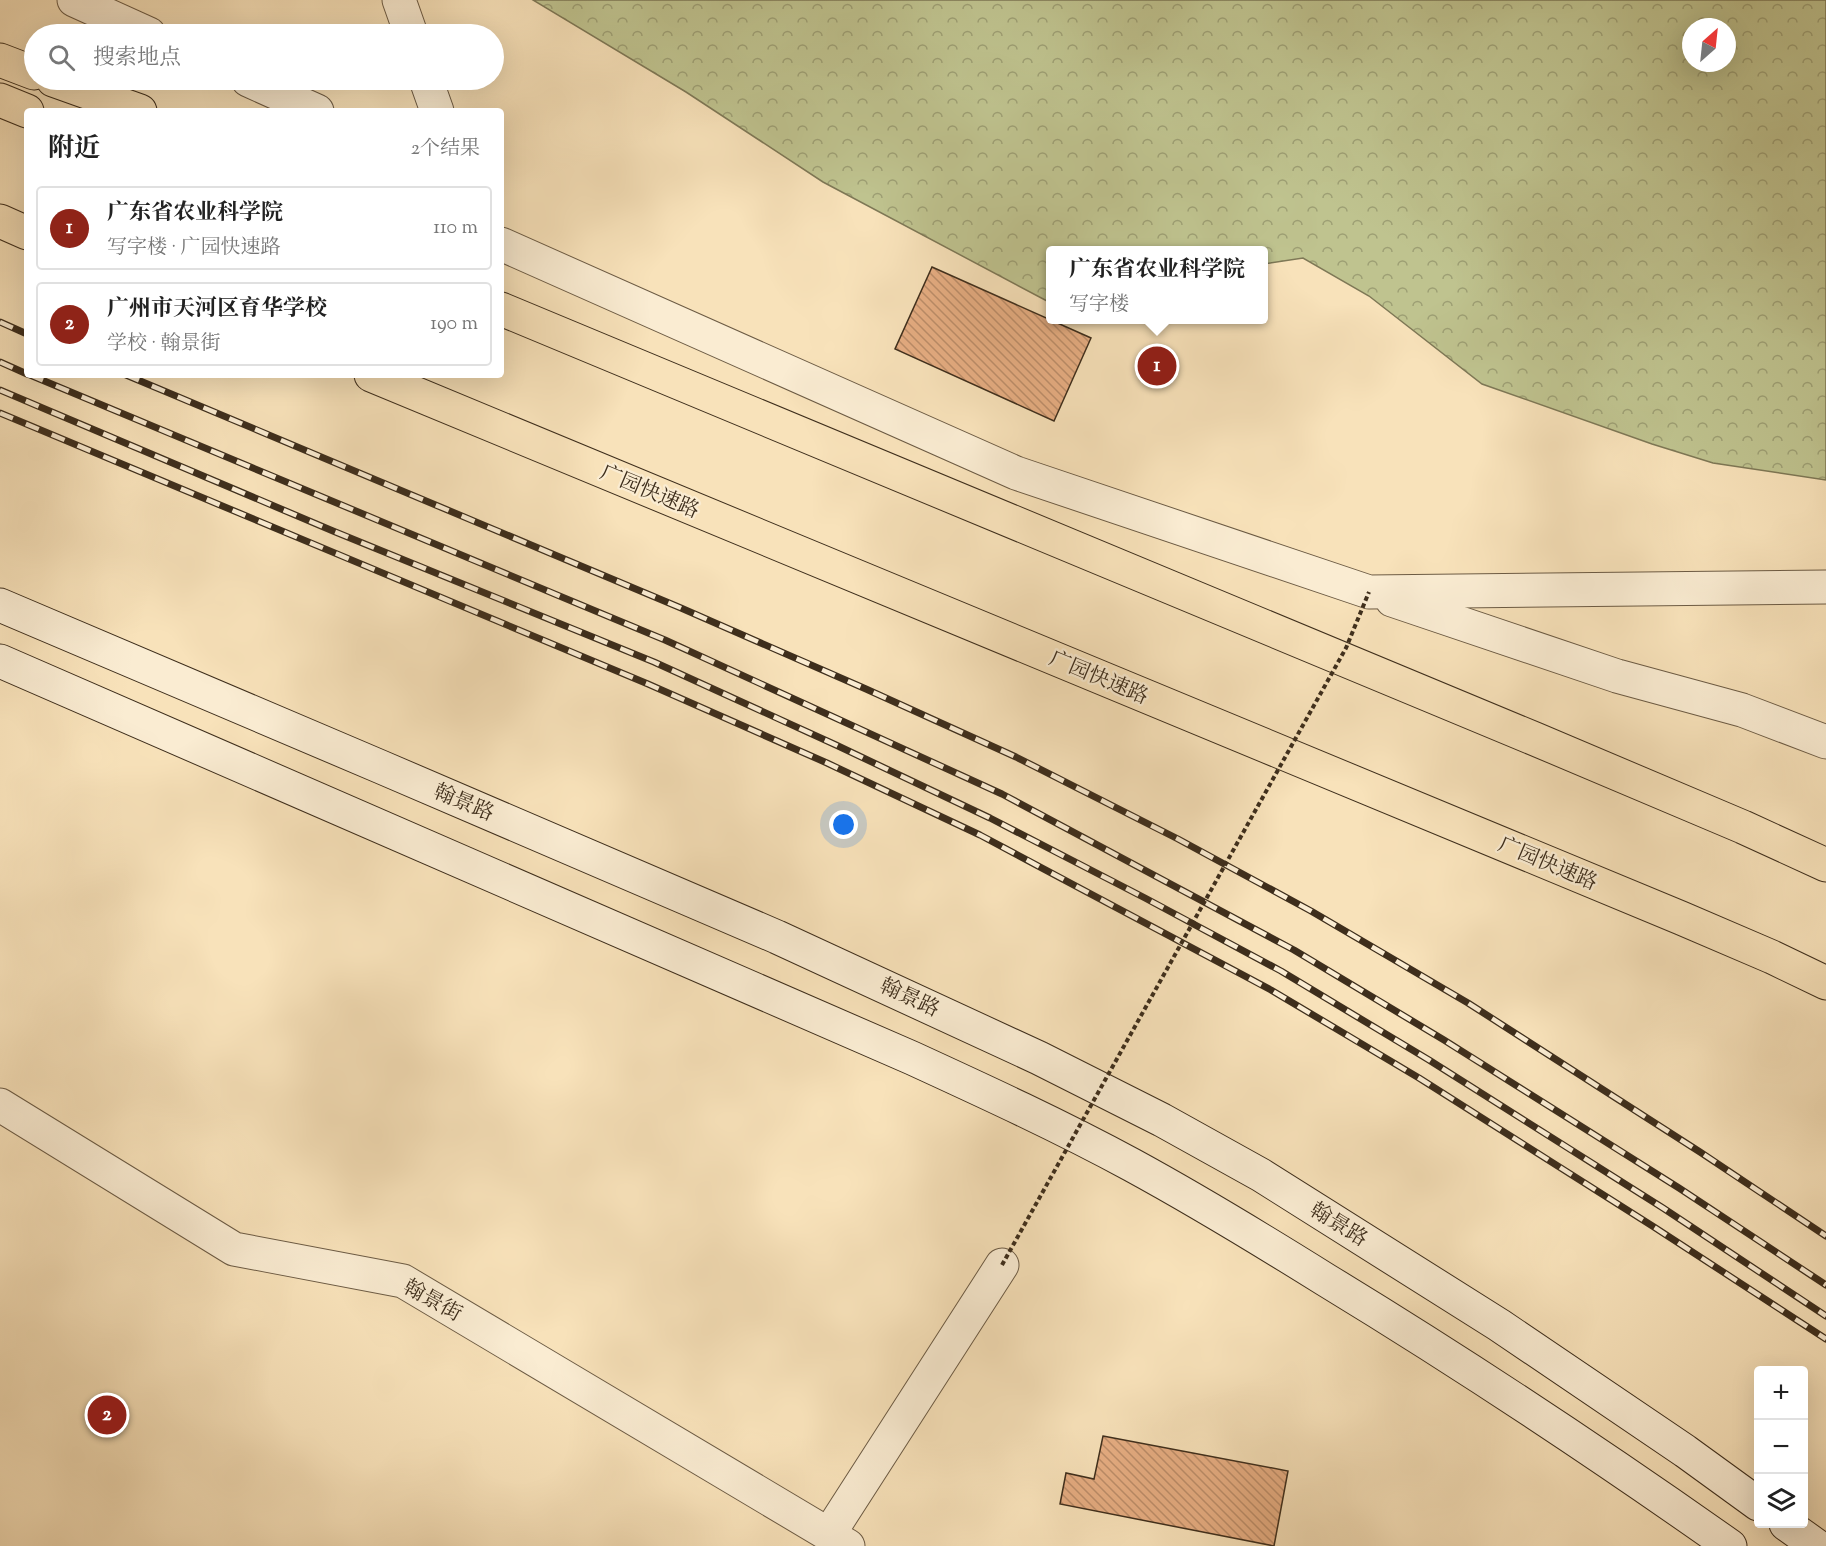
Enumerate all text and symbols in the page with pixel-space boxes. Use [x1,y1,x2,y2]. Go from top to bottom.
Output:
north arrow [1682,18,1736,72]
search box [24,24,504,90]
icon: search [45,41,78,74]
text: 搜索地点 [93,43,181,75]
text: 附近 [48,131,100,168]
text: 2个结果 [411,135,480,164]
text: 广东省农业科学院 [107,198,283,230]
text: 1 [66,214,73,243]
text: 110 m [433,214,478,243]
text: 写字楼 · 广园快速路 [107,234,281,263]
popup [1046,246,1268,324]
text: 广东省农业科学院 [1069,255,1245,287]
text: 写字楼 [1069,291,1129,320]
text: 广州市天河区育华学校 [107,294,327,326]
text: 2 [65,310,74,339]
text: 190 m [430,310,478,339]
text: 学校 · 翰景街 [107,330,221,359]
pin: 1 [1138,344,1176,388]
street label: 广园快速路 [595,459,703,527]
street label: 广园快速路 [1044,645,1152,713]
street label: 翰景路 [428,778,498,830]
your location [829,810,858,839]
street label: 广园快速路 [1493,831,1601,899]
street label: 翰景路 [874,972,944,1026]
street label: 翰景路 [1303,1196,1373,1255]
street label: 翰景街 [397,1273,467,1330]
map controls [1754,1366,1808,1528]
button: + [1754,1366,1808,1420]
pin: 2 [88,1392,126,1438]
button: − [1754,1420,1808,1474]
button: layers [1754,1474,1808,1528]

